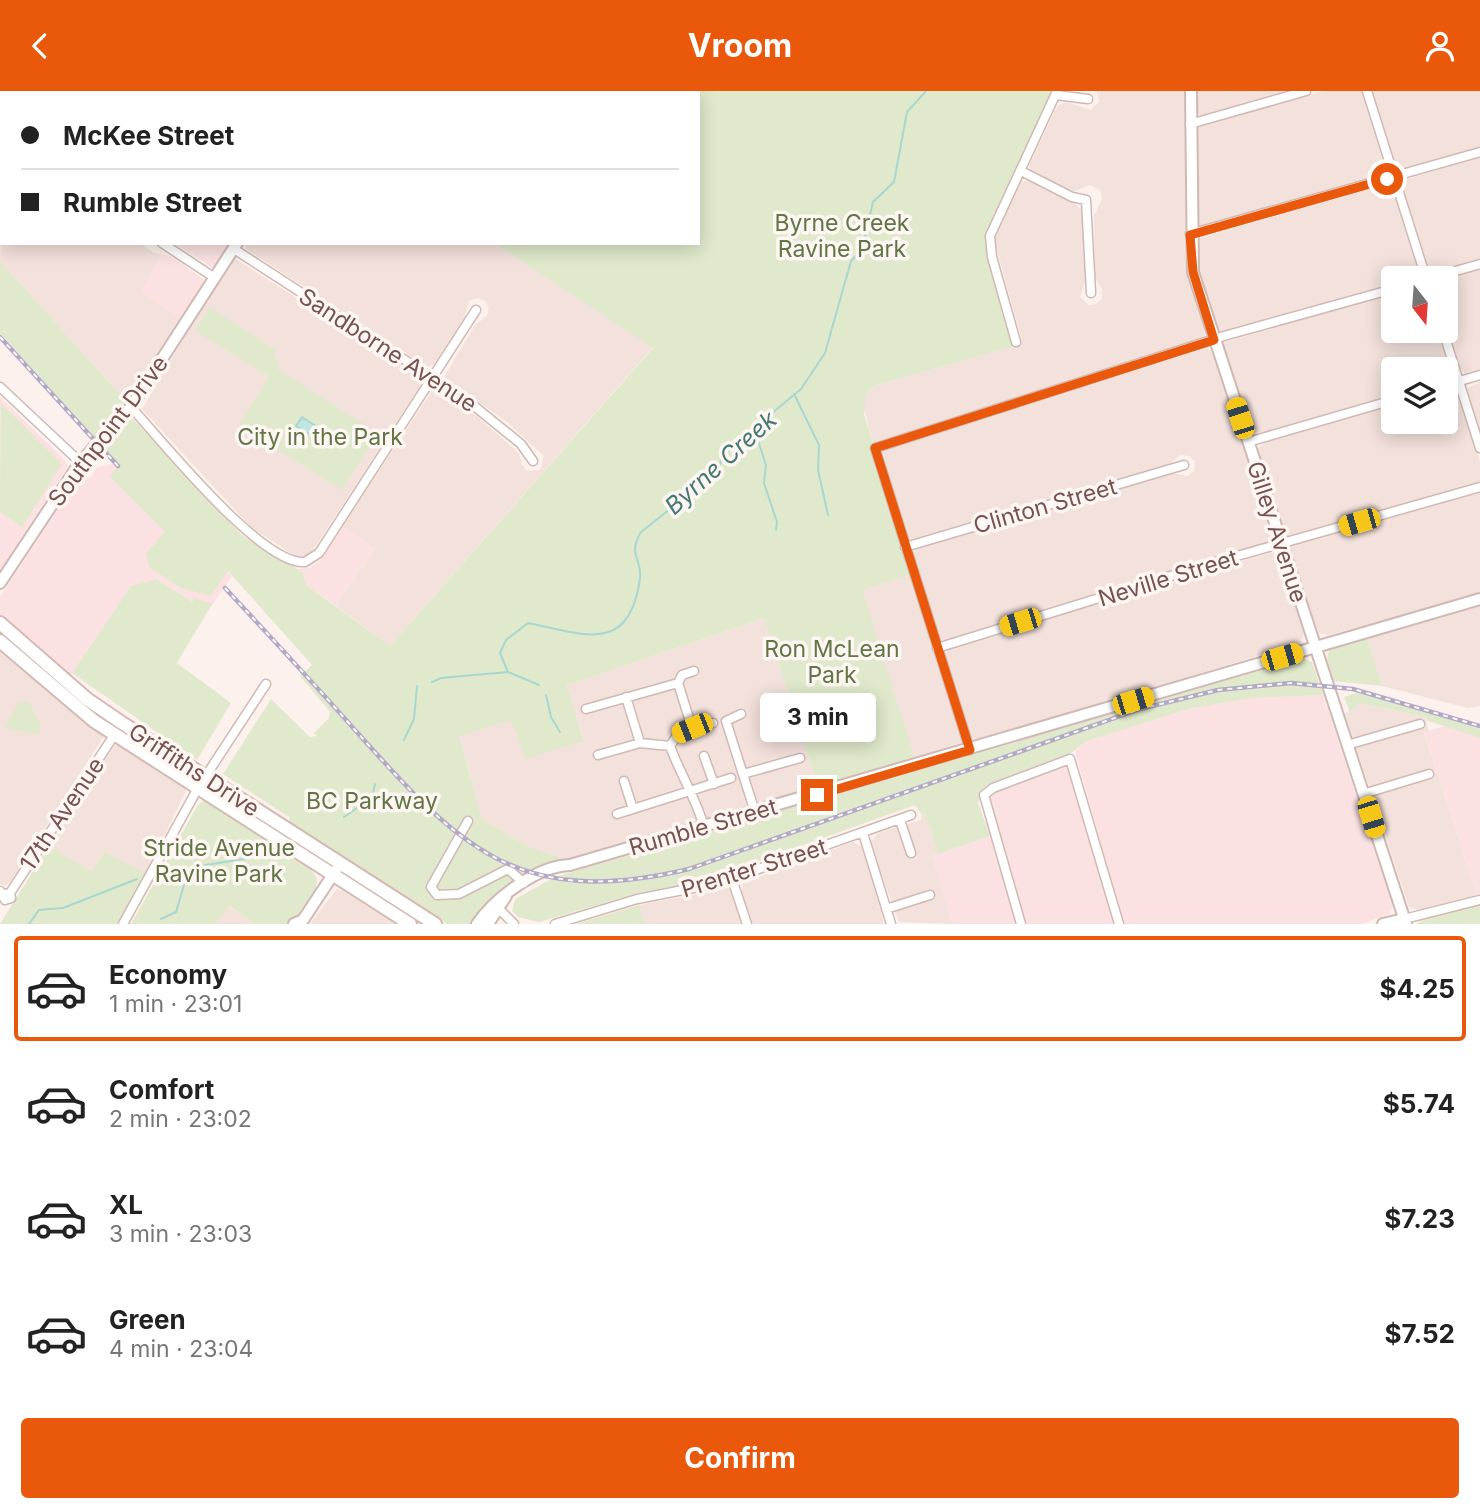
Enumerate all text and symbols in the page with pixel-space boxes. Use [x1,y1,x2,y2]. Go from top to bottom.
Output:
text: Vroom [688,26,792,65]
icon: back [21,27,59,65]
icon: person [1421,27,1459,65]
text: McKee Street [63,120,234,151]
route start [1371,163,1403,195]
text: Rumble Street [63,187,242,218]
park label: Byrne Creek Ravine Park [775,209,910,263]
north arrow [1381,266,1458,343]
map controls [1381,266,1458,434]
street label: Sandborne Avenue [294,282,482,418]
street label: Southpoint Drive [42,350,174,512]
button: layers [1381,357,1458,434]
car [1224,395,1257,441]
water label: Byrne Creek [659,404,783,520]
park label: City in the Park [237,423,403,451]
street label: Gilley Avenue [1241,458,1313,606]
street label: Clinton Street [970,472,1120,540]
car [1336,506,1383,538]
street label: Neville Street [1095,543,1242,613]
car [997,606,1044,638]
park label: Ron McLean Park [764,635,900,689]
car [1259,641,1306,673]
car [1110,685,1157,717]
callout: 3 min [759,693,875,743]
text: 3 min [787,703,849,731]
car [669,710,716,746]
street label: Griffiths Drive [123,717,265,823]
street label: 17th Avenue [14,752,110,876]
route end [801,779,833,811]
park label: BC Parkway [306,787,438,815]
street label: Rumble Street [626,792,781,862]
car [1355,794,1388,840]
street label: Prenter Street [678,832,831,903]
park label: Stride Avenue Ravine Park [143,834,295,888]
icon: car [25,957,88,1020]
text: Economy [109,959,227,990]
text: $4.25 [1380,973,1455,1004]
text: 1 min · 23:01 [109,990,242,1018]
icon: car [25,1072,88,1135]
text: Comfort [109,1074,214,1105]
text: $5.74 [1383,1088,1455,1119]
text: 2 min · 23:02 [109,1105,252,1133]
icon: car [25,1187,88,1250]
text: XL [109,1189,143,1220]
text: $7.23 [1384,1203,1455,1234]
text: 3 min · 23:03 [109,1220,252,1248]
icon: car [25,1302,88,1365]
text: Green [109,1304,186,1335]
text: $7.52 [1385,1318,1455,1349]
text: 4 min · 23:04 [109,1335,253,1363]
button: Confirm [21,1418,1459,1498]

